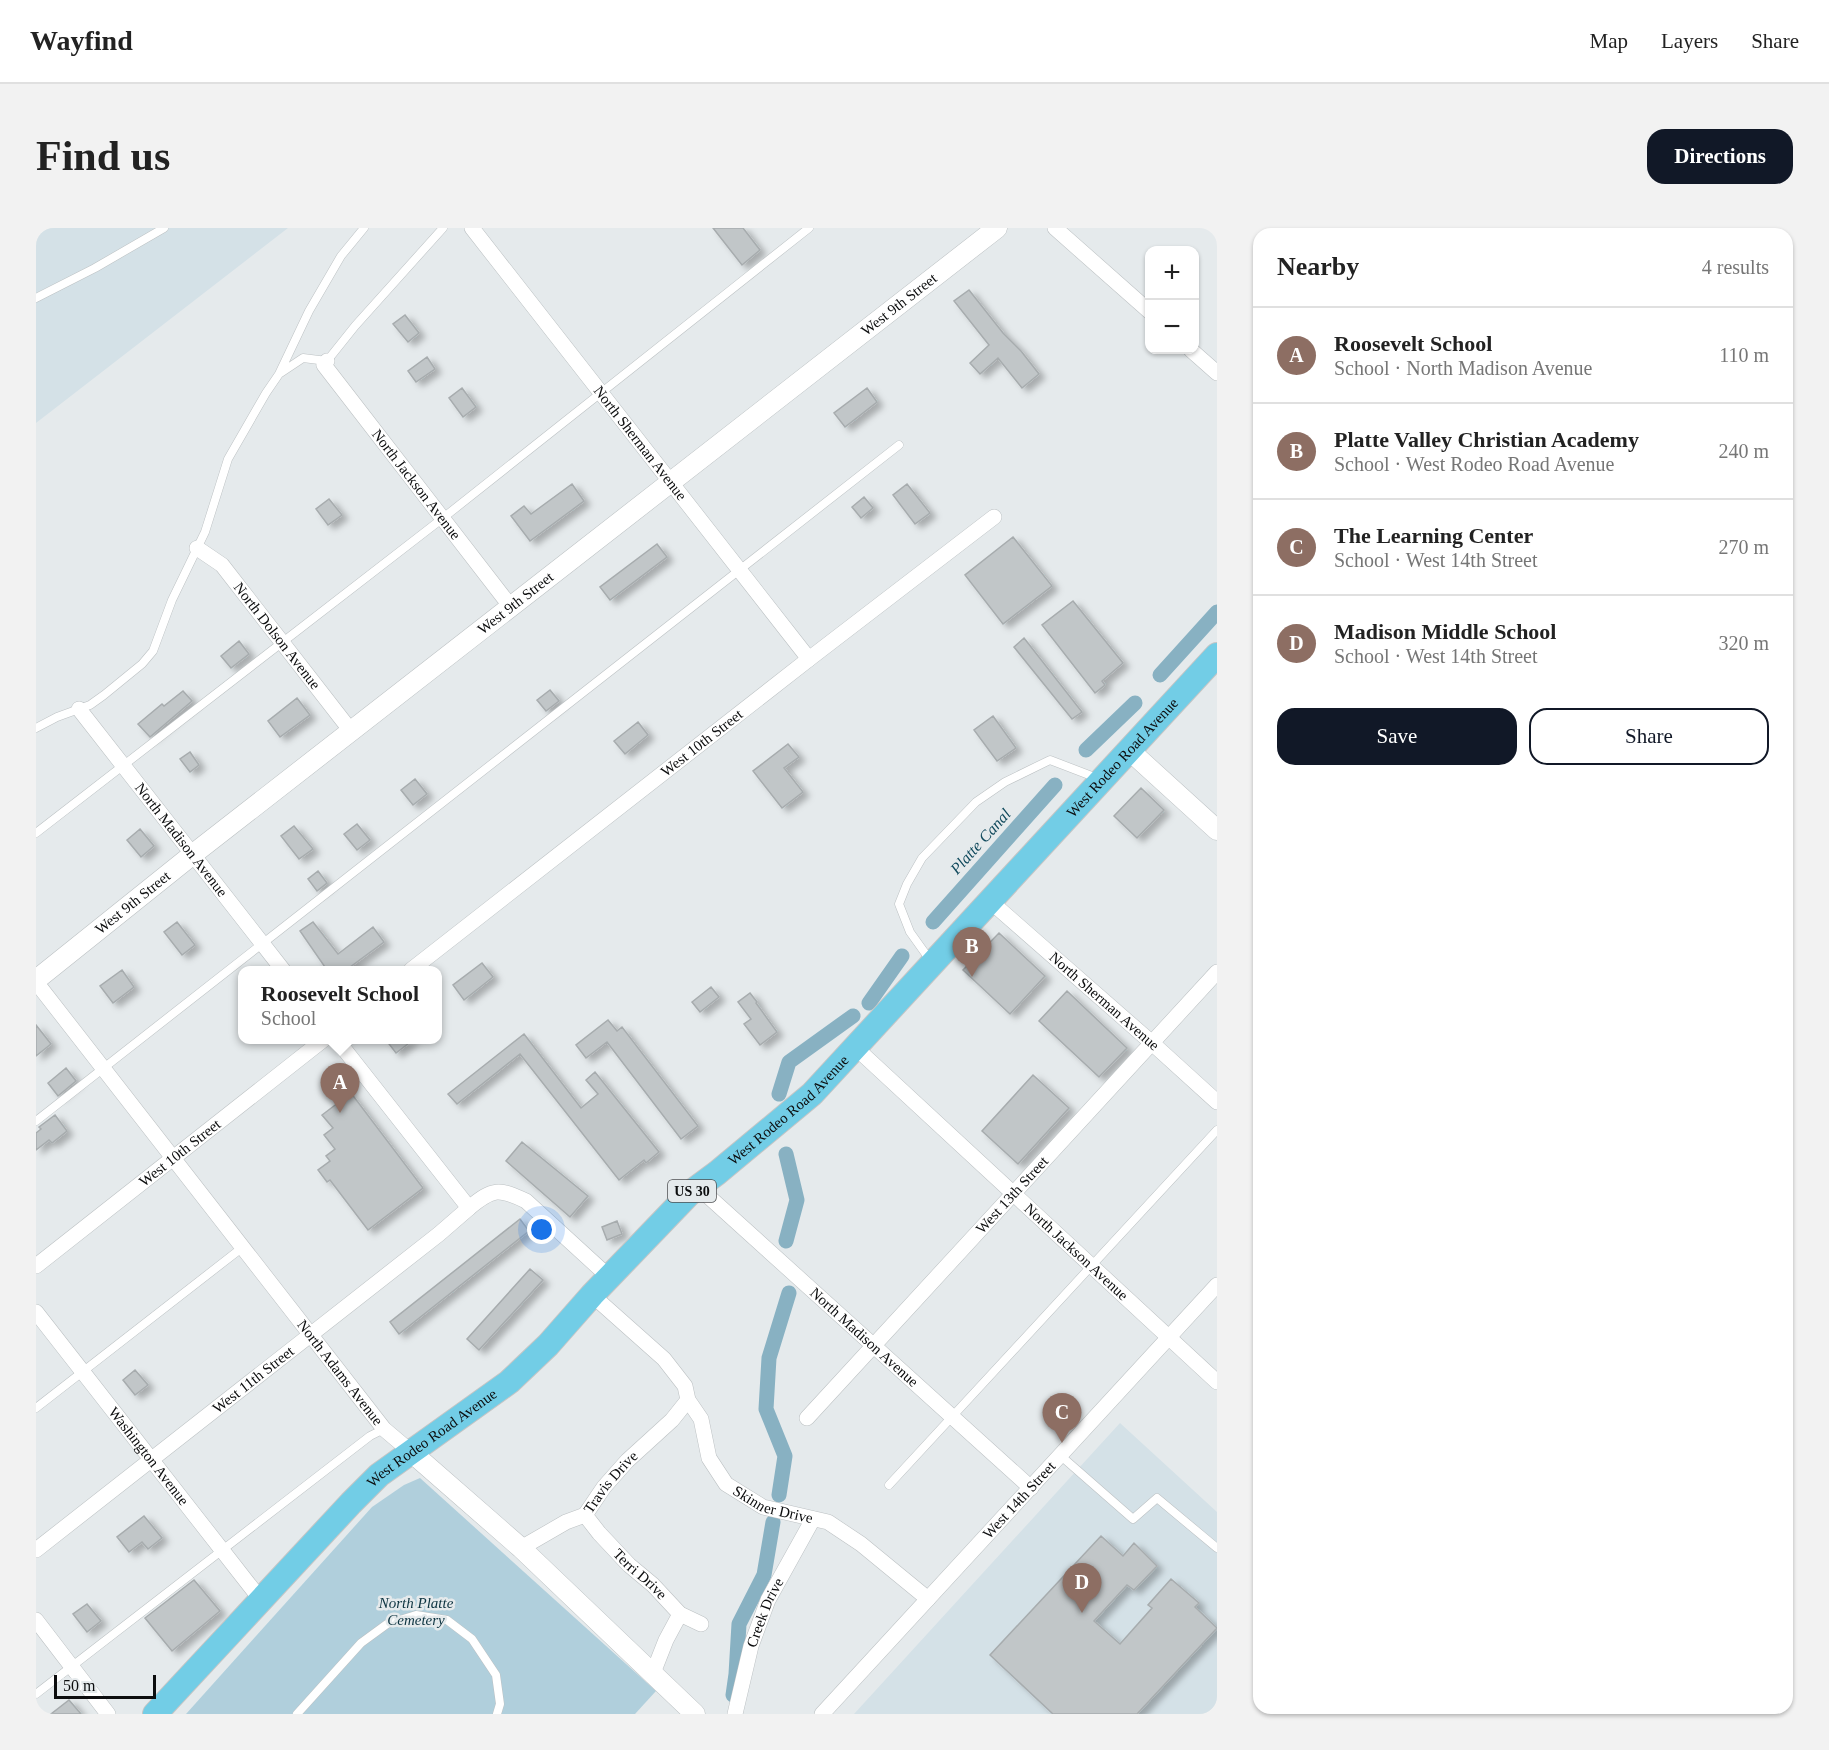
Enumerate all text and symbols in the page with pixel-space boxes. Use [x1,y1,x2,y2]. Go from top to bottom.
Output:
text: Wayfind [30,25,133,56]
text: Map [1590,29,1628,53]
text: Layers [1661,29,1718,53]
text: Share [1751,29,1799,53]
button: Directions [1647,129,1793,184]
text: Find us [36,133,170,179]
map controls [1145,246,1199,354]
button: + [1145,246,1199,300]
text: Nearby [1277,252,1359,281]
text: 4 results [1702,256,1769,278]
street label: West 9th Street [858,269,941,339]
button: − [1145,300,1199,354]
text: Roosevelt School [1334,331,1492,356]
text: A [1289,344,1304,366]
text: 110 m [1719,344,1769,366]
text: School · North Madison Avenue [1334,357,1593,379]
street label: North Sherman Avenue [591,383,690,504]
street label: North Jackson Avenue [369,426,464,543]
text: Platte Valley Christian Academy [1334,427,1639,452]
text: B [1290,440,1303,462]
text: 240 m [1718,440,1769,462]
text: School · West Rodeo Road Avenue [1334,453,1614,475]
text: The Learning Center [1334,523,1533,548]
text: C [1289,536,1304,558]
text: 270 m [1718,536,1769,558]
text: School · West 14th Street [1334,549,1538,571]
street label: West 9th Street [475,568,557,637]
street label: North Dolson Avenue [231,579,324,693]
text: Madison Middle School [1334,619,1556,644]
text: D [1289,632,1304,654]
text: 320 m [1718,632,1769,654]
text: School · West 14th Street [1334,645,1538,667]
street label: West Rodeo Road Avenue [1063,694,1181,821]
street label: West 10th Street [658,706,746,780]
button: Save [1277,708,1517,765]
button: Share [1529,708,1769,765]
street label: North Madison Avenue [132,780,231,900]
water label: Platte Canal [946,805,1014,878]
street label: West 9th Street [92,867,174,937]
pin: B [952,928,992,977]
street label: North Sherman Avenue [1046,949,1163,1054]
popup [238,966,442,1044]
text: Roosevelt School [261,981,419,1006]
text: School [261,1007,316,1029]
street label: West Rodeo Road Avenue [725,1052,852,1168]
pin: A [320,1064,360,1113]
street label: West 10th Street [136,1115,224,1190]
street label: West 13th Street [973,1153,1052,1237]
road number: US 30 [668,1180,716,1202]
street label: North Jackson Avenue [1021,1200,1131,1304]
your location [527,1215,556,1244]
street label: North Madison Avenue [807,1284,922,1390]
street label: North Adams Avenue [294,1317,386,1429]
street label: West 11th Street [210,1343,297,1416]
street label: West Rodeo Road Avenue [364,1385,500,1490]
pin: C [1042,1394,1082,1443]
street label: Washington Avenue [105,1404,192,1509]
street label: Travis Drive [581,1447,641,1516]
street label: West 14th Street [980,1458,1059,1542]
street label: Skinner Drive [730,1482,815,1526]
street label: Terri Drive [610,1546,670,1603]
pin: D [1062,1564,1102,1613]
street label: Creek Drive [743,1575,787,1649]
park label: North Platte Cemetery [378,1595,454,1628]
scale bar [54,1672,156,1700]
text: 50 m [63,1677,95,1694]

